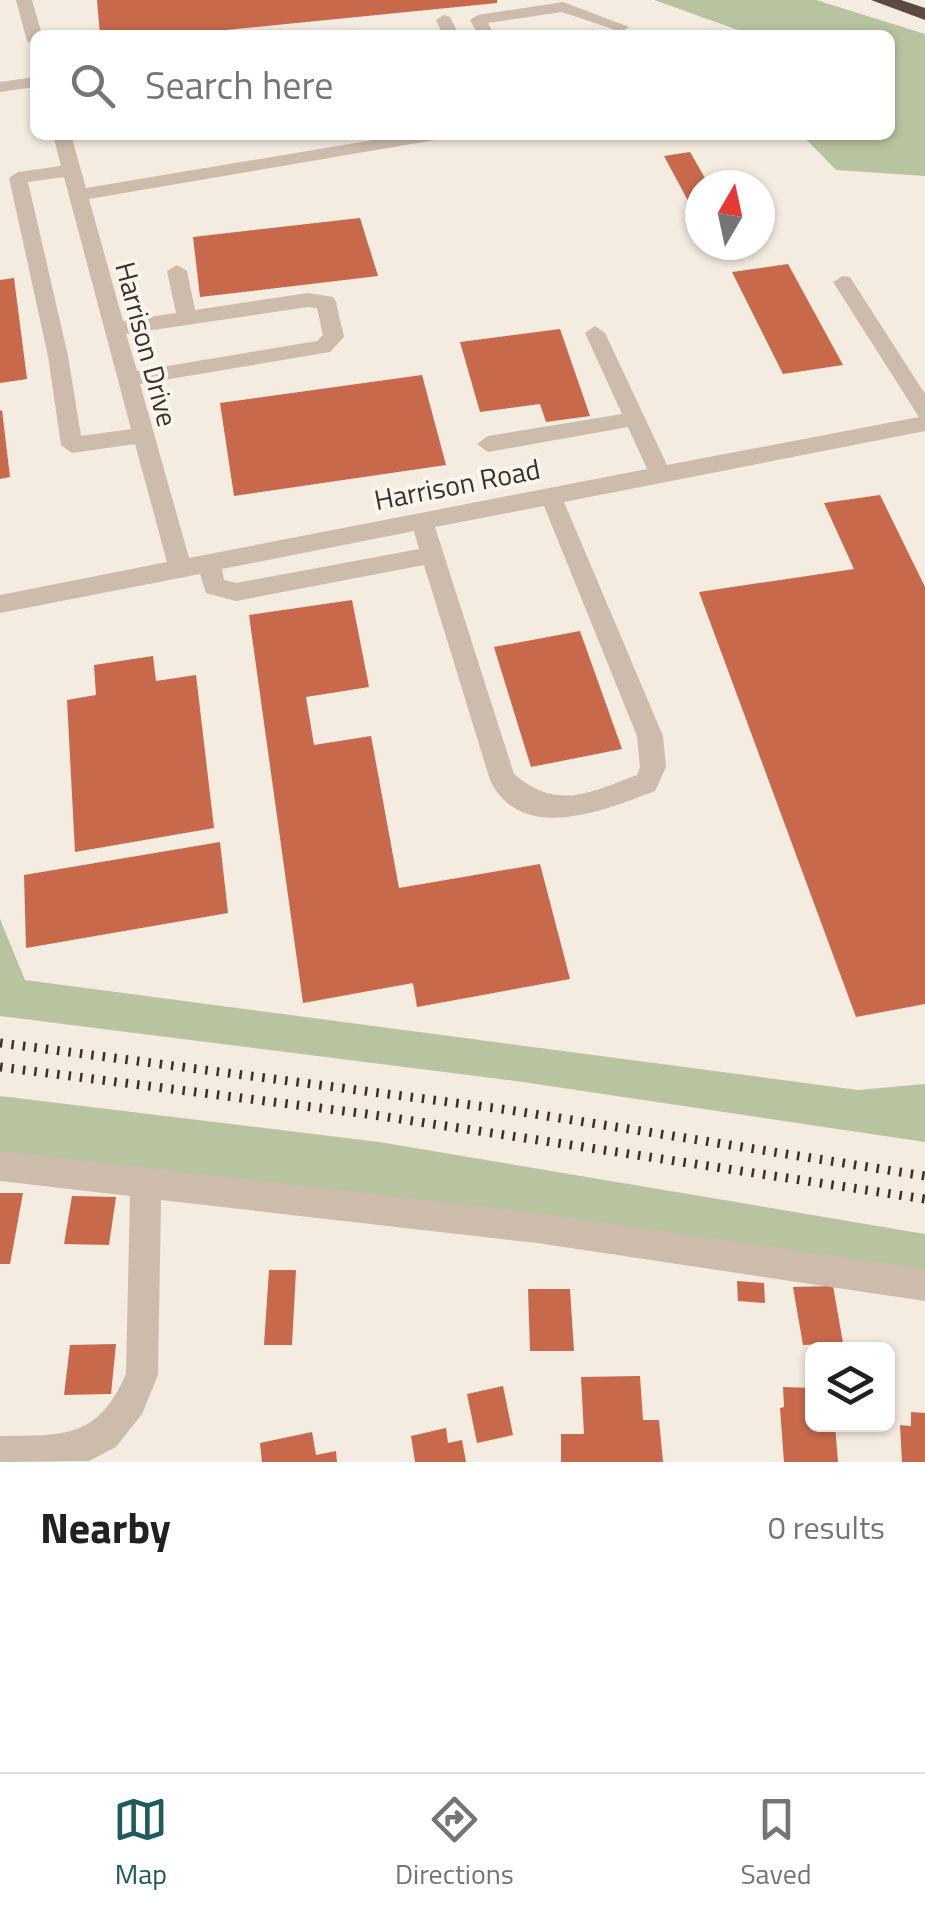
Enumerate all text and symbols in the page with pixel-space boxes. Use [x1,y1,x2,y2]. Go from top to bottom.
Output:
search box [30,30,895,140]
text: Search here [145,56,333,114]
icon: search [65,58,120,113]
north arrow [685,170,775,260]
street label: Harrison Drive [104,257,190,431]
street label: Harrison Road [370,447,544,521]
map controls [805,1342,895,1432]
button: layers [805,1342,895,1432]
text: Nearby [40,1495,171,1559]
text: 0 results [768,1503,885,1551]
tab: Map [113,1792,168,1895]
tab: Directions [395,1792,514,1895]
tab: Saved [740,1792,812,1895]

